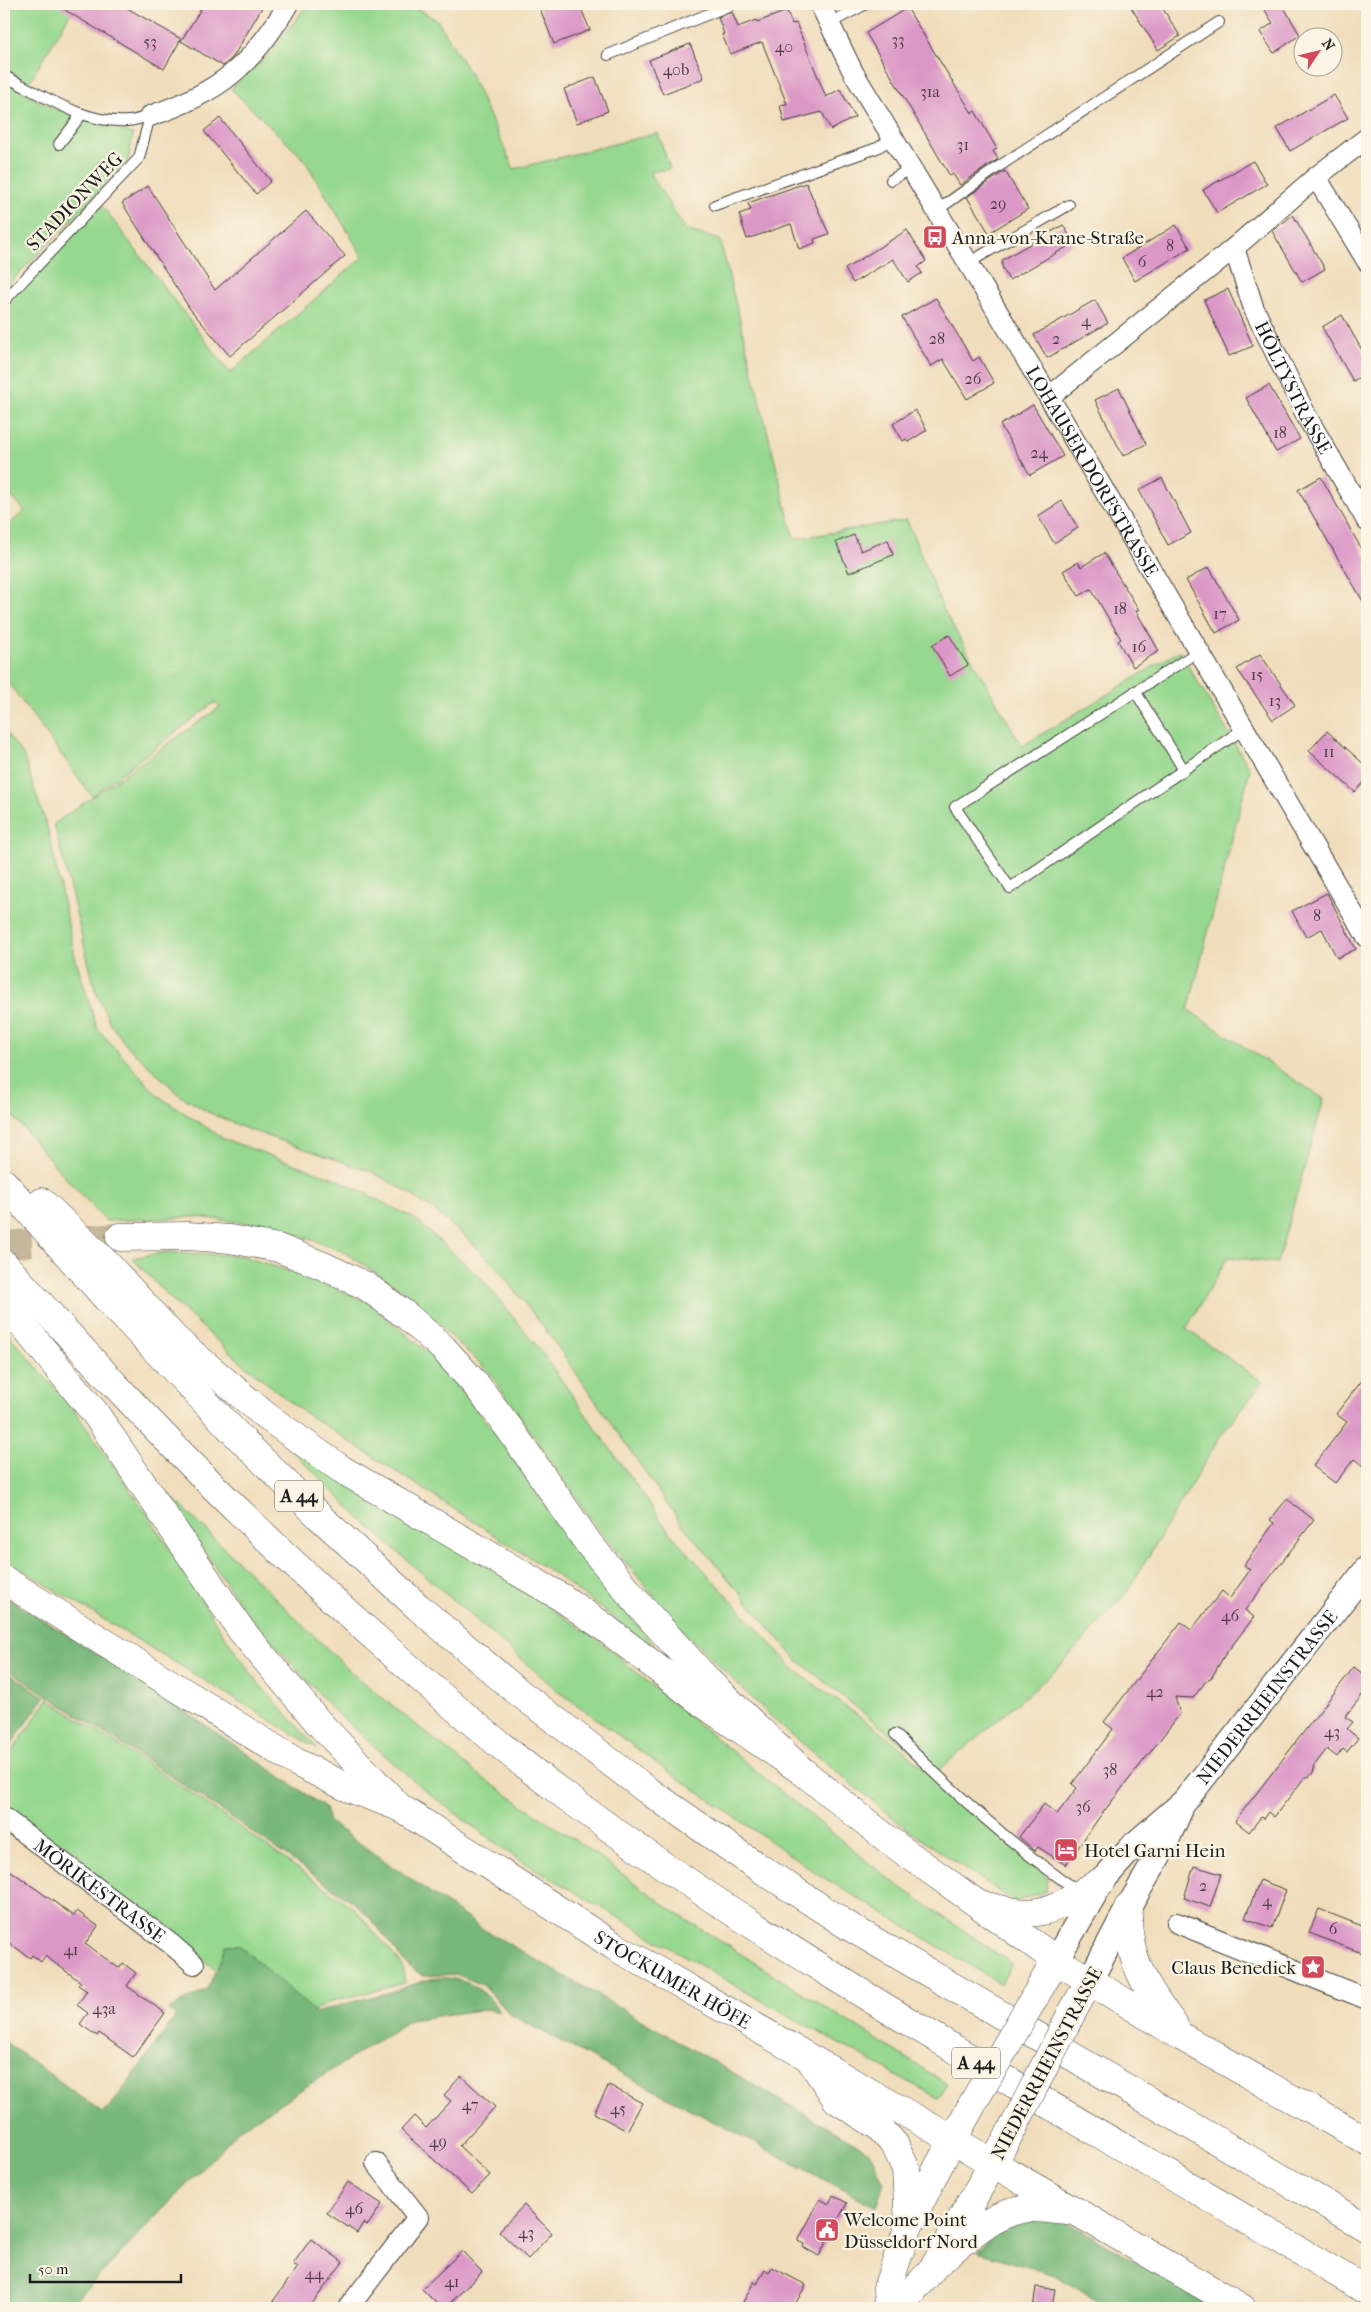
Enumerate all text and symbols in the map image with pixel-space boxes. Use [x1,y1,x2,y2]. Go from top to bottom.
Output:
north arrow [1294,28,1344,78]
house number: 33 [891,30,905,49]
house number: 53 [143,32,157,51]
text: N [1318,36,1338,54]
house number: 40 [775,37,793,56]
house number: 40b [663,60,689,79]
house number: 31a [920,82,940,101]
house number: 31 [957,135,969,154]
street label: STADIONWEG [22,148,127,256]
house number: 29 [990,194,1006,213]
bus stop icon: Anna-von-Krane-Straße [922,224,948,250]
place label: Anna-von-Krane-Straße [951,227,1144,249]
house number: 8 [1166,236,1174,255]
house number: 6 [1138,252,1147,271]
house number: 4 [1081,311,1091,330]
street label: HÖLTYSTRASSE [1250,318,1336,458]
house number: 28 [929,329,945,348]
house number: 2 [1052,329,1060,348]
street label: LOHAUSER DORFSTRASSE [1021,362,1162,581]
house number: 26 [965,369,982,388]
house number: 18 [1273,423,1287,442]
house number: 24 [1030,443,1048,462]
house number: 18 [1113,599,1127,618]
house number: 17 [1213,604,1227,623]
house number: 16 [1132,637,1146,656]
house number: 15 [1251,665,1263,684]
house number: 13 [1269,691,1281,710]
house number: 11 [1323,742,1335,761]
house number: 8 [1313,906,1321,925]
road number: A 44 [275,1480,323,1512]
street label: NIEDERRHEINSTRASSE [1192,1606,1343,1789]
house number: 46 [1221,1606,1239,1625]
house number: 42 [1146,1682,1164,1701]
house number: 43 [1324,1722,1340,1741]
house number: 38 [1103,1760,1117,1779]
house number: 36 [1075,1797,1091,1816]
street label: MÖRIKESTRASSE [29,1835,169,1948]
hotel icon: Hotel Garni Hein [1053,1837,1079,1863]
place label: Hotel Garni Hein [1084,1840,1226,1862]
house number: 2 [1199,1876,1207,1895]
house number: 4 [1262,1891,1272,1910]
house number: 6 [1329,1919,1338,1938]
street label: STOCKUMER HÖFE [590,1926,755,2034]
house number: 41 [63,1940,79,1959]
place icon: Claus Benedick [1300,1954,1326,1980]
place label: Claus Benedick [1171,1957,1296,1979]
street label: NIEDERRHEINSTRASSE [987,1963,1107,2164]
house number: 43a [92,1999,116,2018]
road number: A 44 [952,2048,1000,2078]
house number: 47 [462,2095,479,2114]
house number: 45 [610,2099,626,2118]
house number: 49 [429,2132,447,2151]
house number: 46 [345,2199,363,2218]
place label: Welcome Point Düsseldorf Nord [843,2209,978,2253]
public building icon: Welcome Point Düsseldorf Nord [814,2217,840,2243]
house number: 43 [518,2223,534,2242]
scale bar [30,2252,181,2284]
text: 50 m [38,2260,69,2278]
house number: 44 [305,2264,324,2283]
house number: 41 [444,2272,460,2291]

